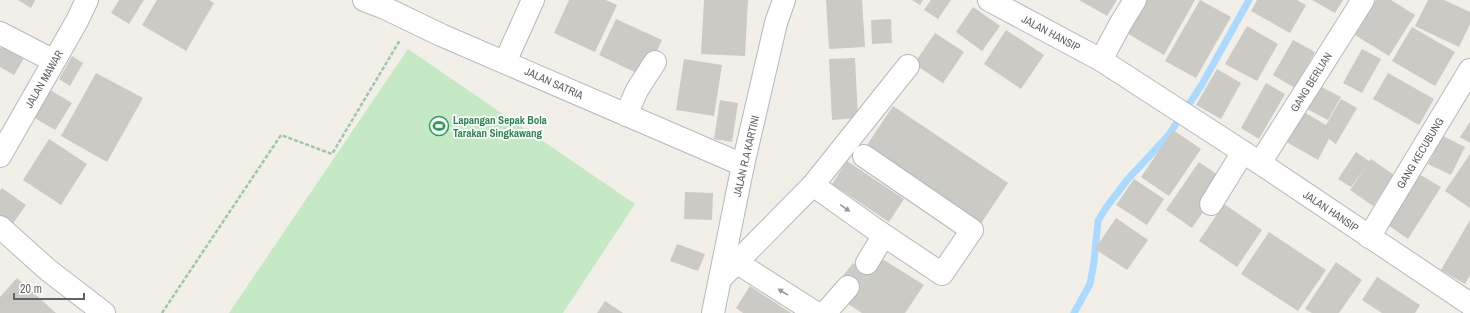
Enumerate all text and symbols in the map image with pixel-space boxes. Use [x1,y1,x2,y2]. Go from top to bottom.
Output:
street label: JALAN HANSIP [1019,12,1083,54]
street label: JALAN MAWAR [22,47,66,110]
street label: GANG BERLIAN [1287,50,1335,114]
street label: JALAN SATRIA [523,64,586,103]
place label: Lapangan Sepak Bola Tarakan Singkawang [453,113,547,140]
street label: JALAN R.A KARTINI [730,114,762,198]
sports icon: Lapangan Sepak Bola Tarakan Singkawang [428,115,450,137]
street label: GANG KECUBUNG [1393,115,1447,191]
street label: JALAN HANSIP [1300,187,1362,235]
one-way arrow [840,204,851,212]
scale bar [14,275,84,301]
text: 20 m [20,281,42,297]
one-way arrow [778,288,788,296]

